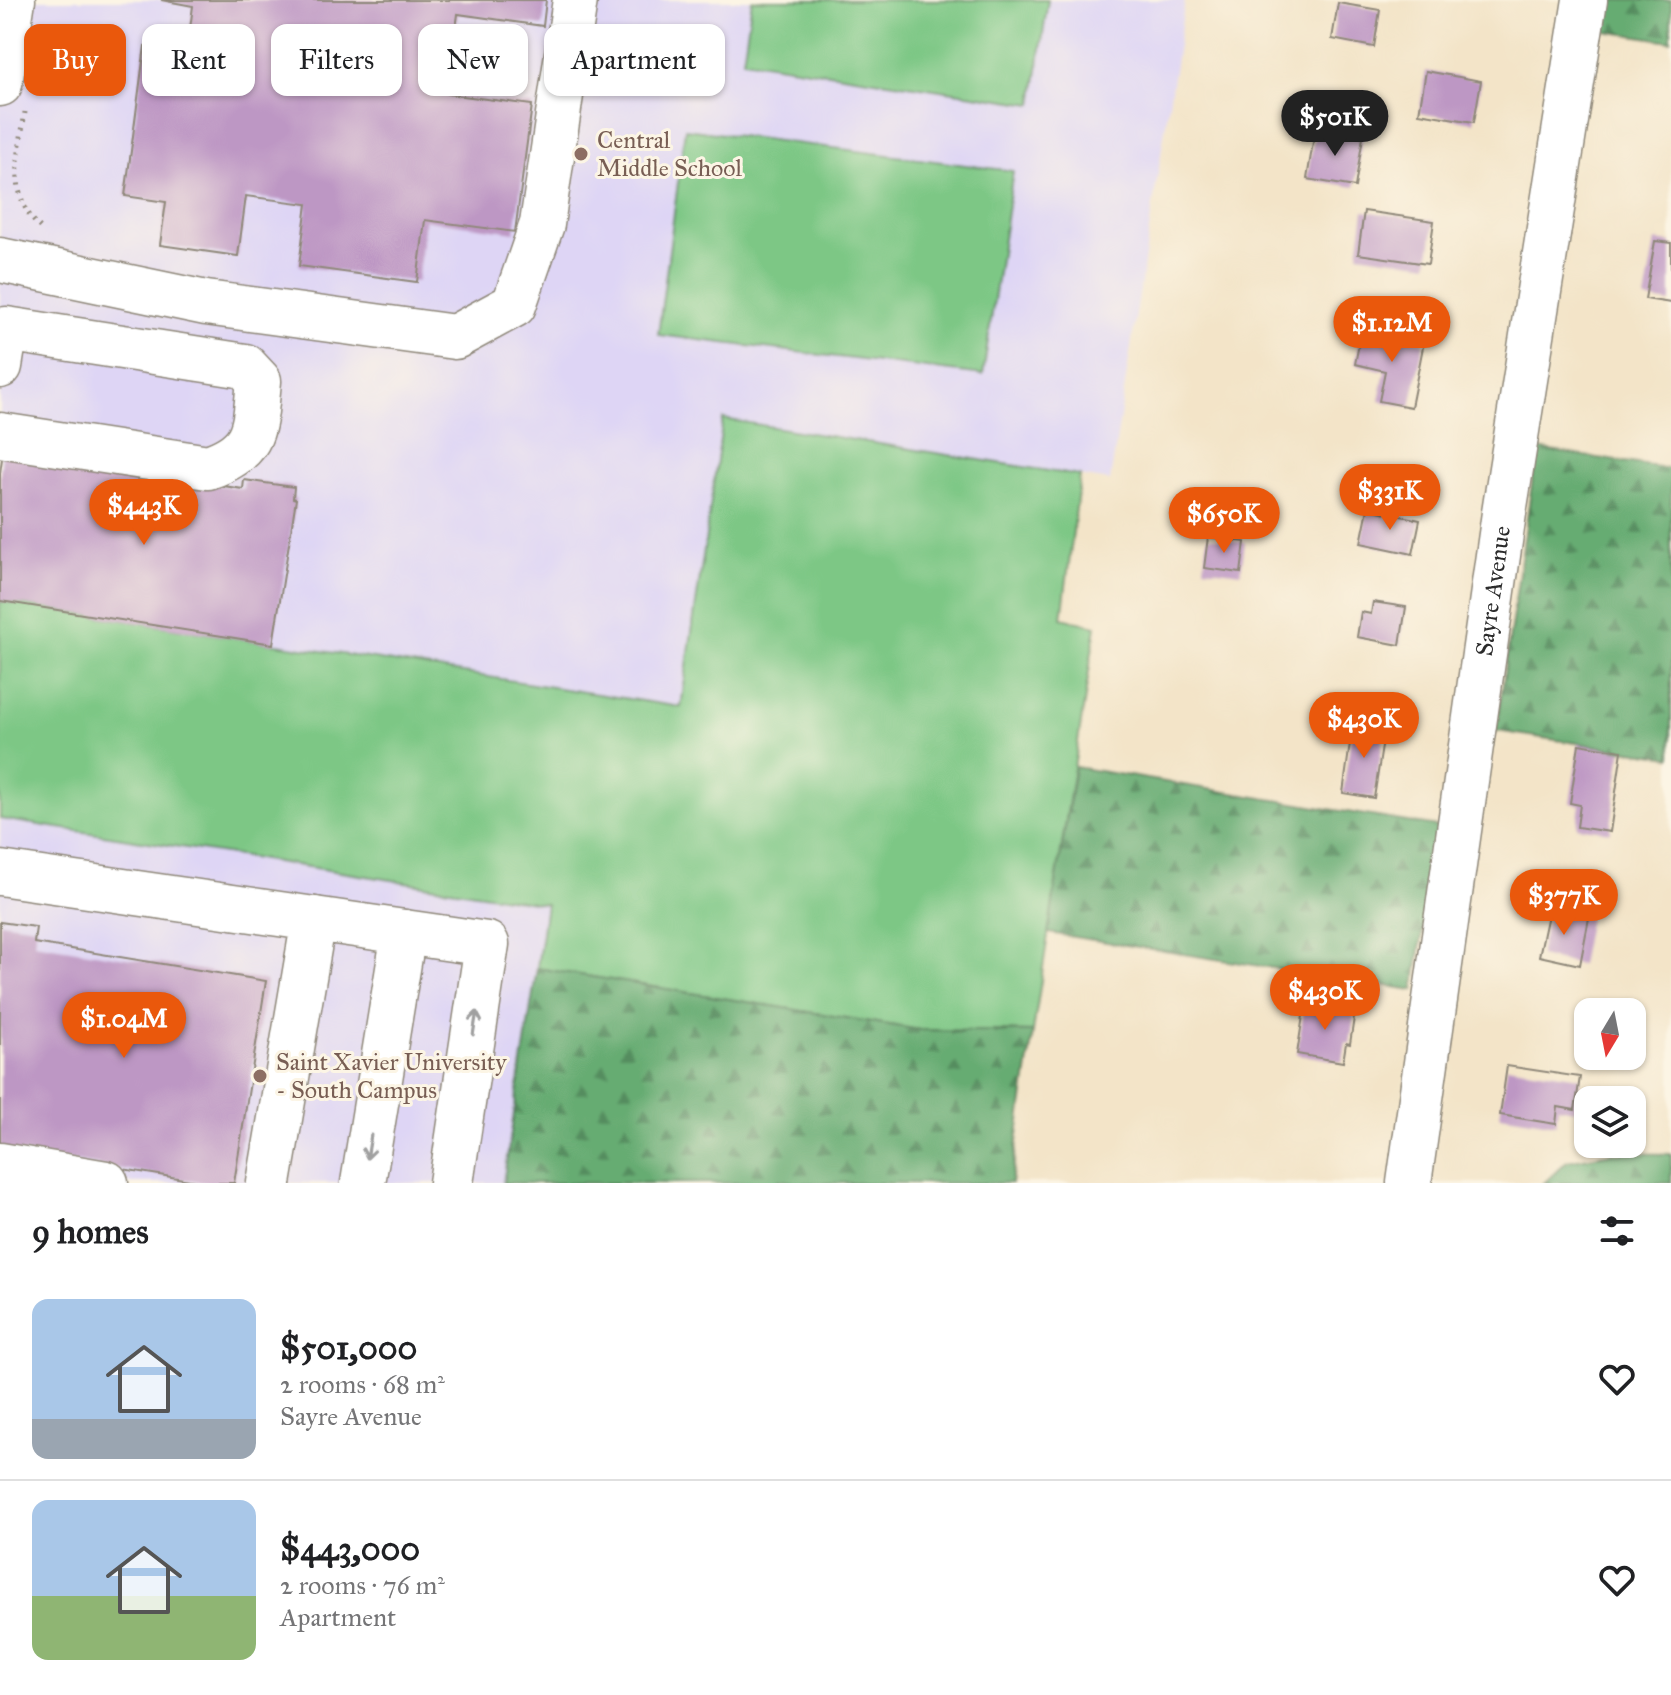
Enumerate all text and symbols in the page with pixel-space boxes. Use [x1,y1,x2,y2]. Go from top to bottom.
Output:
chip: Buy [24,24,126,96]
chip: Rent [142,24,255,96]
chip: Filters [271,24,402,96]
chip: New [418,24,528,96]
chip: Apartment [544,24,725,96]
pin: $501K [1279,90,1391,158]
text: $501K [1299,100,1371,132]
place label: Central Middle School [597,125,743,183]
marker: Central Middle School [572,145,590,163]
pin: $1.12M [1327,296,1457,364]
text: $1.12M [1351,306,1433,338]
pin: $331K [1334,464,1446,532]
text: $331K [1357,474,1423,506]
pin: $443K [88,479,200,547]
pin: $650K [1168,487,1280,555]
text: $443K [107,489,181,521]
text: $650K [1187,497,1261,529]
street label: Sayre Avenue [1469,524,1517,658]
pin: $430K [1308,692,1420,760]
text: $430K [1327,702,1401,734]
pin: $377K [1508,869,1620,937]
text: $377K [1528,879,1600,911]
pin: $430K [1269,964,1381,1032]
text: $430K [1288,974,1362,1006]
pin: $1.04M [59,992,189,1060]
north arrow [1574,998,1646,1070]
map controls [1574,998,1646,1158]
text: $1.04M [80,1002,168,1034]
one-way arrow [468,1011,483,1036]
place label: Saint Xavier University - South Campus [276,1047,507,1105]
marker: Saint Xavier University - South Campus [251,1067,269,1085]
button: layers [1574,1086,1646,1158]
one-way arrow [361,1134,376,1159]
icon: filters [1595,1209,1639,1253]
text: 9 homes [32,1211,149,1252]
text: $501,000 [280,1327,417,1368]
icon: home [96,1331,192,1427]
icon: heart [1595,1357,1639,1401]
text: 2 rooms · 68 m² [280,1368,445,1400]
text: Sayre Avenue [280,1400,422,1432]
text: $443,000 [280,1528,420,1569]
icon: home [96,1532,192,1628]
icon: heart [1595,1558,1639,1602]
text: 2 rooms · 76 m² [280,1569,445,1601]
text: Apartment [280,1601,396,1633]

